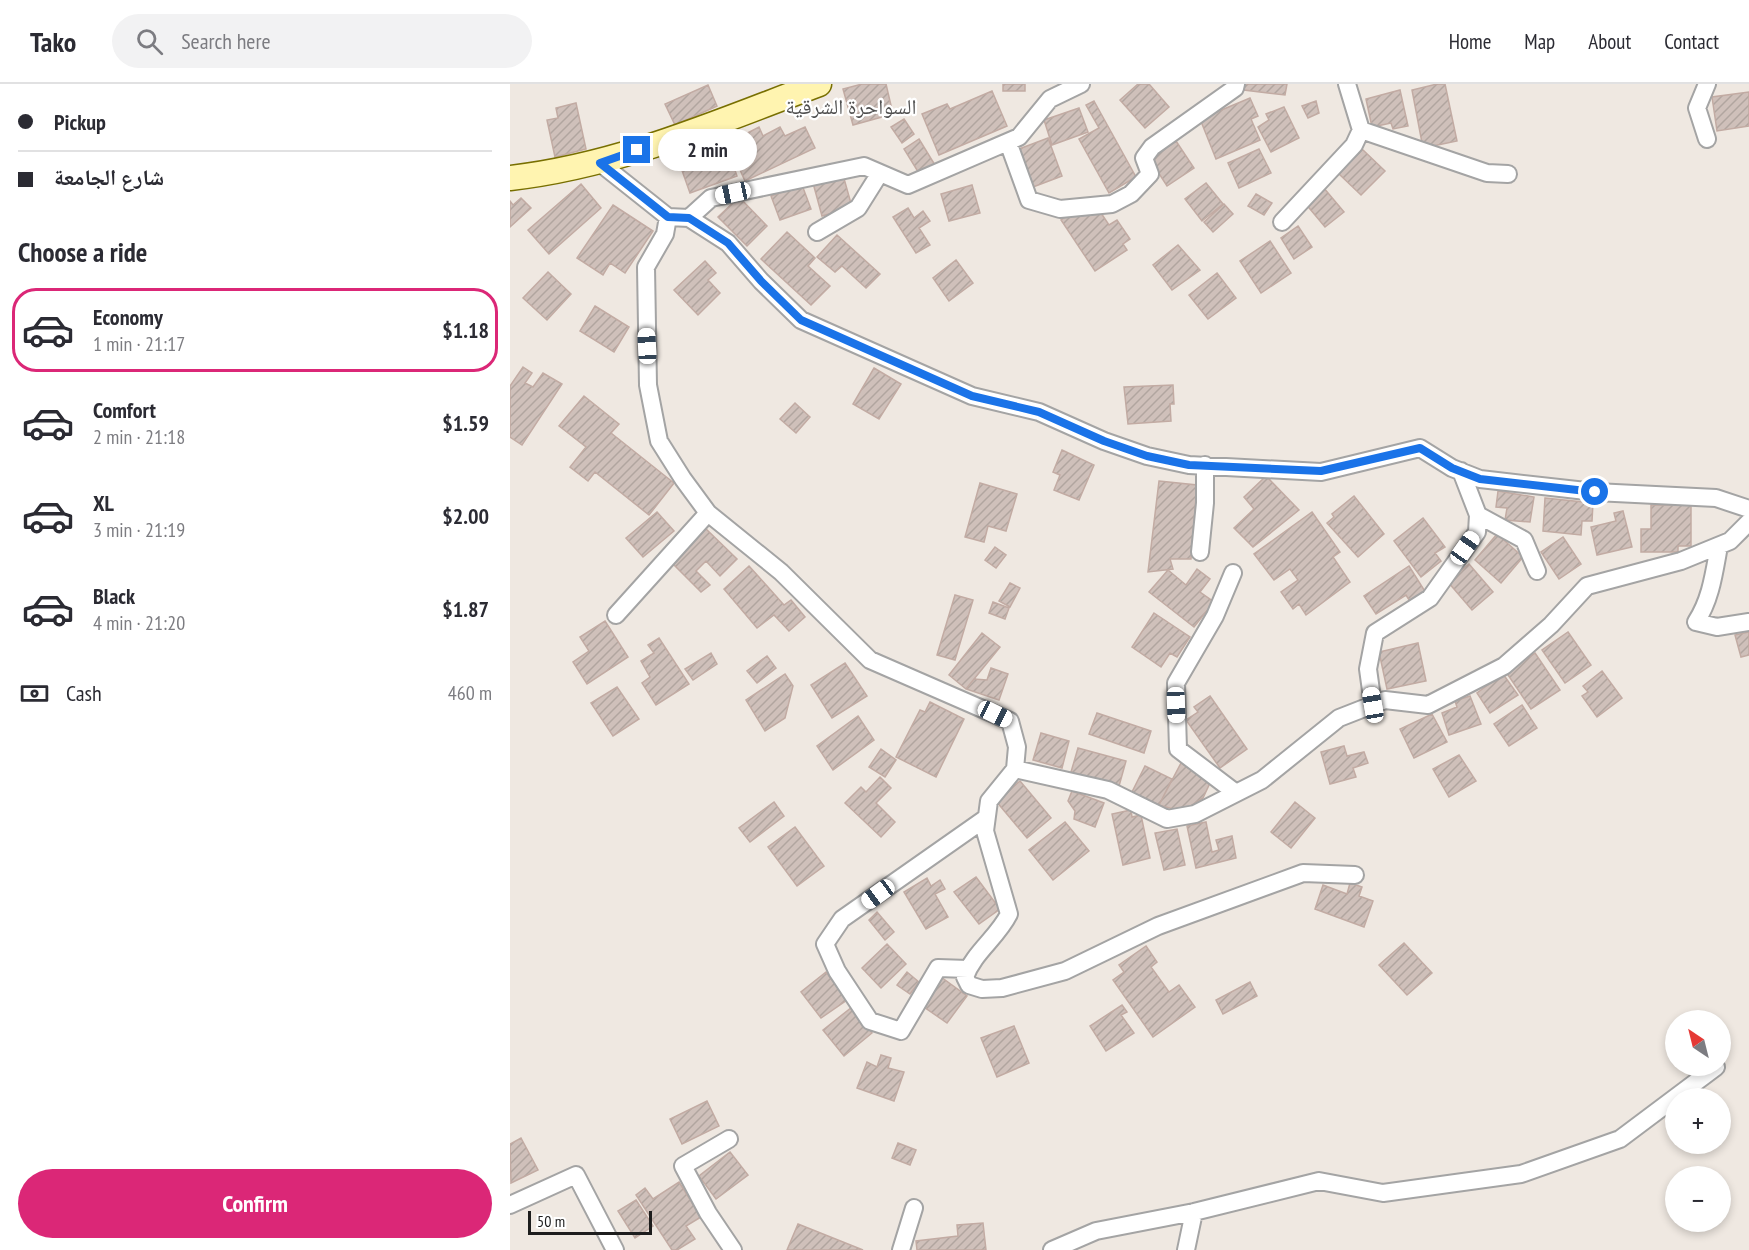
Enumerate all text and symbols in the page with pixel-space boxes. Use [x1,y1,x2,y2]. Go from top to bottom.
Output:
search box [112,14,532,68]
text: Tako [30,23,76,60]
icon: search [133,25,166,58]
text: Search here [181,27,271,55]
text: Home [1449,28,1491,55]
text: Map [1524,28,1555,55]
text: About [1588,28,1631,55]
text: Contact [1664,28,1719,55]
district label: السواحرة الشرقية [786,93,916,120]
text: Pickup [54,108,106,136]
callout: 2 min [658,129,757,171]
route end [623,136,650,163]
text: 2 min [687,137,728,163]
text: شارع الجامعة [54,163,164,191]
car [714,180,752,206]
text: Choose a ride [18,235,147,269]
icon: car [21,303,75,357]
text: Economy [93,303,163,331]
text: $1.18 [442,316,489,344]
car [637,328,657,364]
text: 1 min · 21:17 [93,331,185,357]
icon: car [21,396,75,450]
text: Comfort [93,396,156,424]
text: $1.59 [442,409,489,437]
text: 2 min · 21:18 [93,424,185,450]
route start [1581,478,1608,505]
icon: car [21,489,75,543]
text: XL [93,489,114,517]
text: $2.00 [442,502,489,530]
text: 3 min · 21:19 [93,517,185,543]
car [1447,528,1483,568]
icon: car [21,582,75,636]
text: Black [93,582,135,610]
text: $1.87 [442,595,489,623]
text: 4 min · 21:20 [93,610,185,636]
icon: cash [18,677,51,710]
text: Cash [66,679,102,707]
text: 460 m [448,680,492,706]
car [1361,686,1385,724]
car [1166,687,1186,723]
car [975,698,1015,730]
car [858,876,898,912]
north arrow [1665,1010,1731,1076]
map controls [1665,1010,1731,1232]
button: + [1665,1088,1731,1154]
button: − [1665,1166,1731,1232]
button: Confirm [18,1169,492,1238]
scale bar [528,1208,652,1236]
text: 50 m [537,1211,565,1231]

